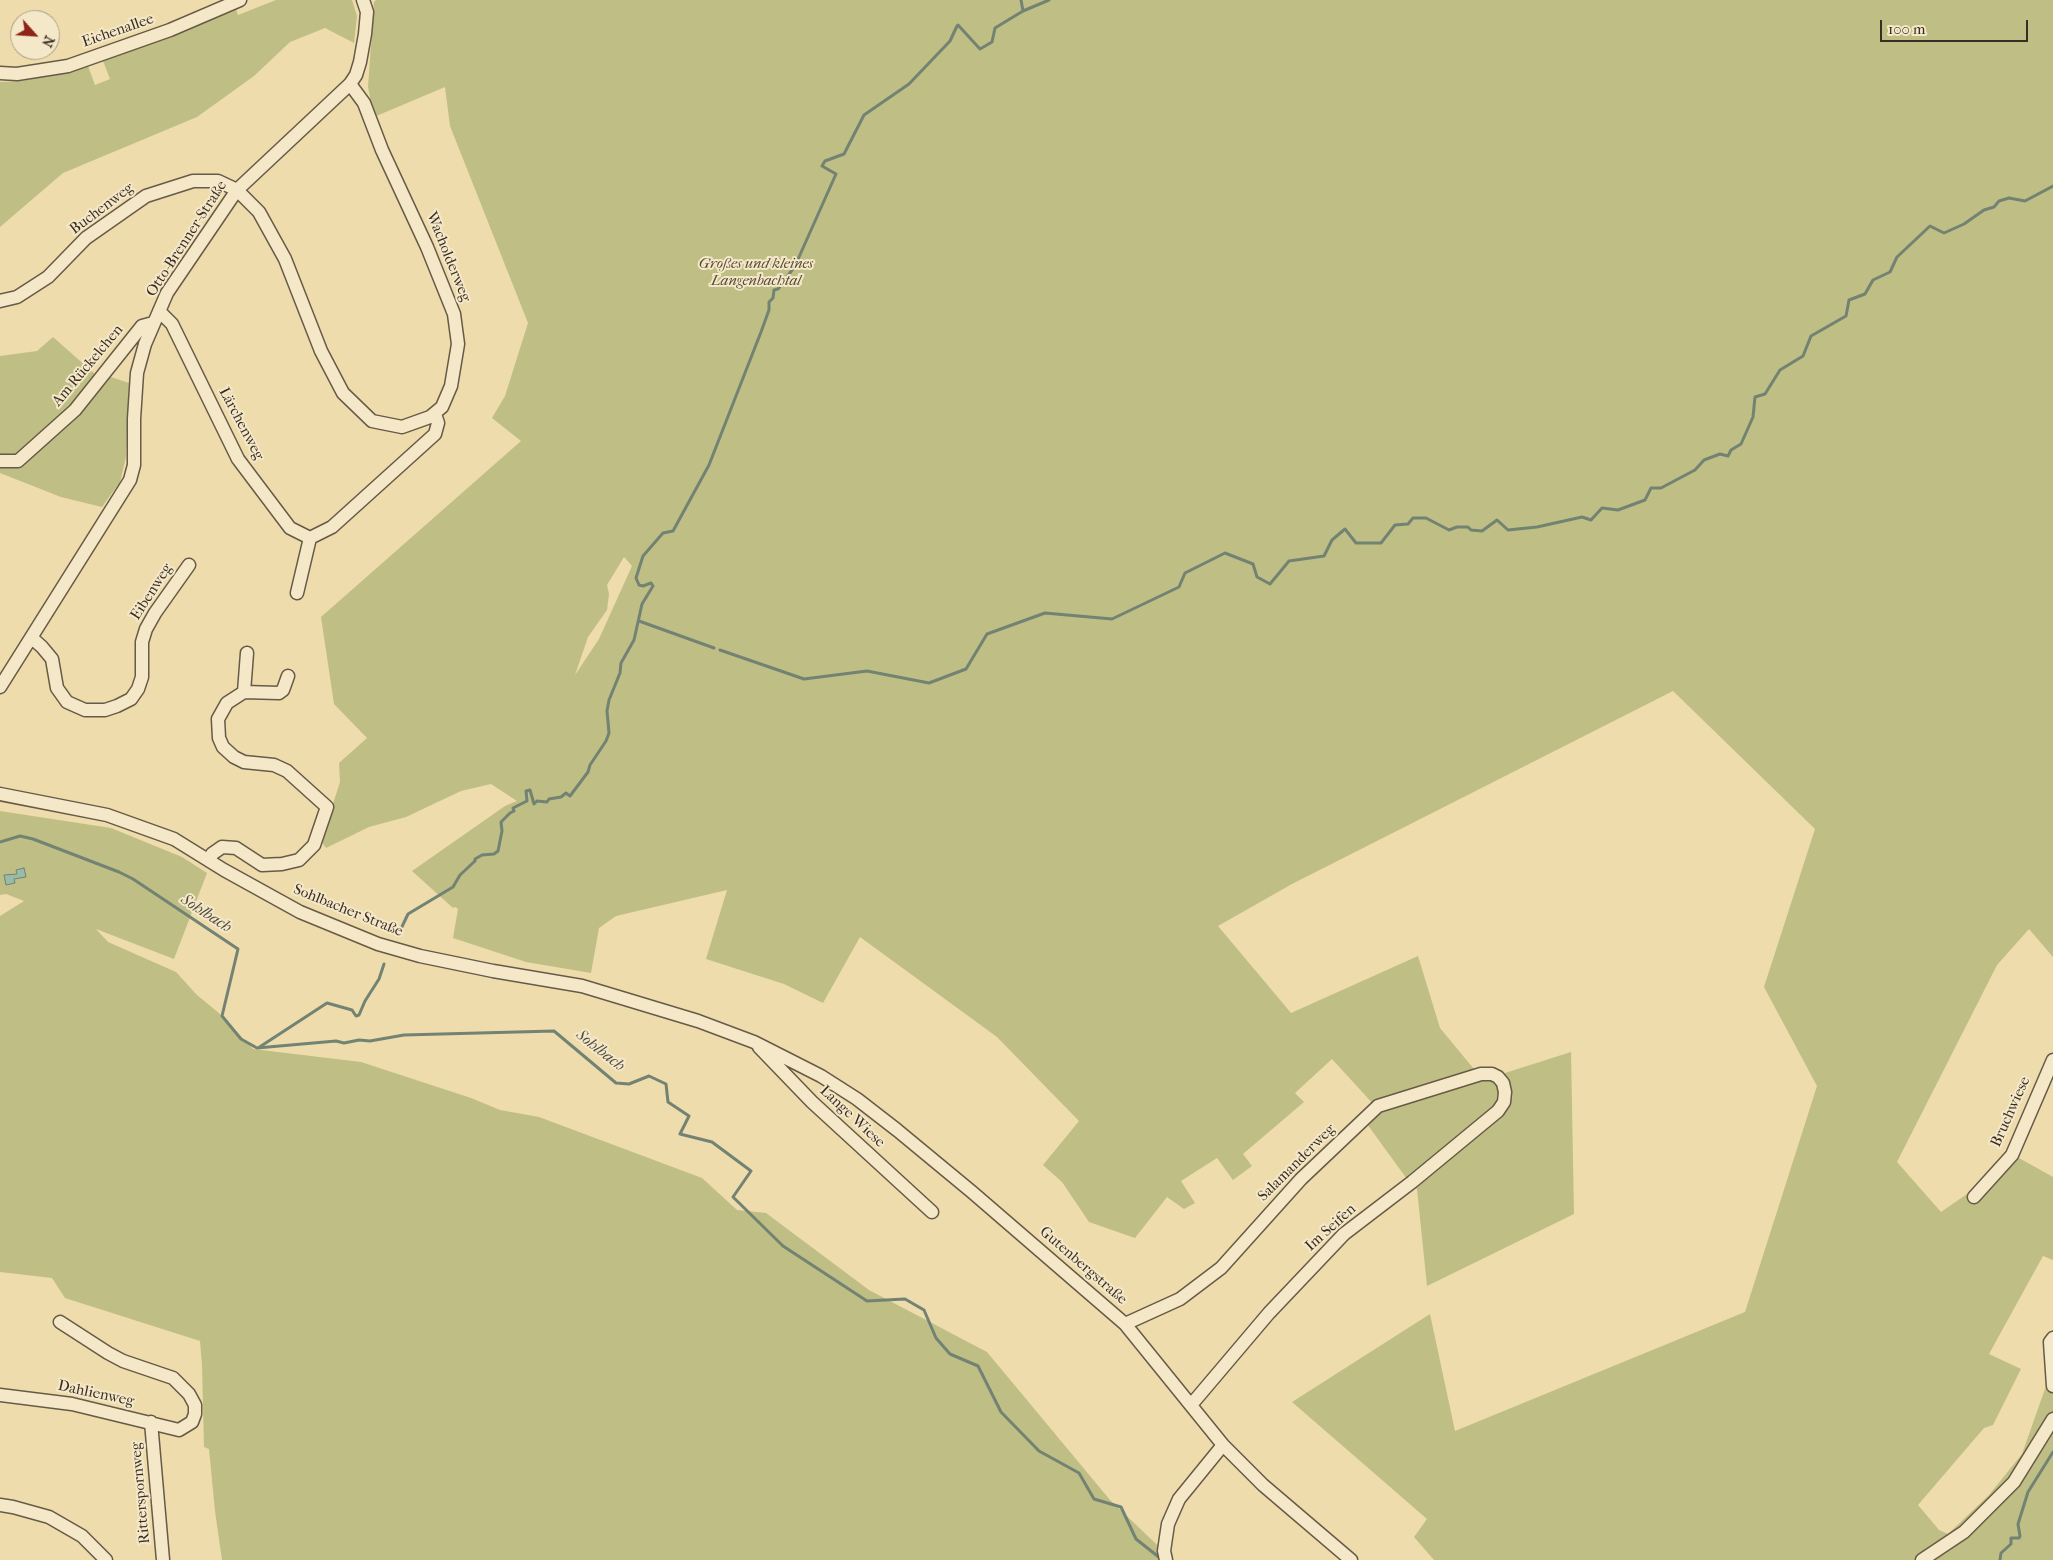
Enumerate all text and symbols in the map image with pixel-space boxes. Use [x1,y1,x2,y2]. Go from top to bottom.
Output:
north arrow [10,10,60,60]
street label: Eichenallee [80,10,156,52]
scale bar [1883,10,2030,42]
text: 100 m [1888,20,1926,38]
text: N [38,33,58,50]
street label: Otto-Brenner-Straße [143,178,231,300]
street label: Buchenweg [67,179,137,239]
street label: Wacholderweg [422,209,474,305]
park label: Großes und kleines Langenbachtal [699,255,813,290]
street label: Am Rückelchen [49,322,127,410]
street label: Lärchenweg [214,385,268,463]
street label: Eibenweg [127,560,177,624]
street label: Sohlbacher Straße [291,881,405,941]
water label: Sohlbach [177,890,235,938]
water label: Sohlbach [572,1026,628,1076]
street label: Bruchwiese [1987,1074,2035,1150]
street label: Lange Wiese [816,1082,888,1152]
street label: Salamanderweg [1255,1121,1339,1205]
street label: Im Seifen [1302,1201,1360,1255]
street label: Gutenbergstraße [1036,1223,1130,1309]
street label: Dahlienweg [56,1377,136,1411]
street label: Ritterspornweg [128,1441,154,1545]

